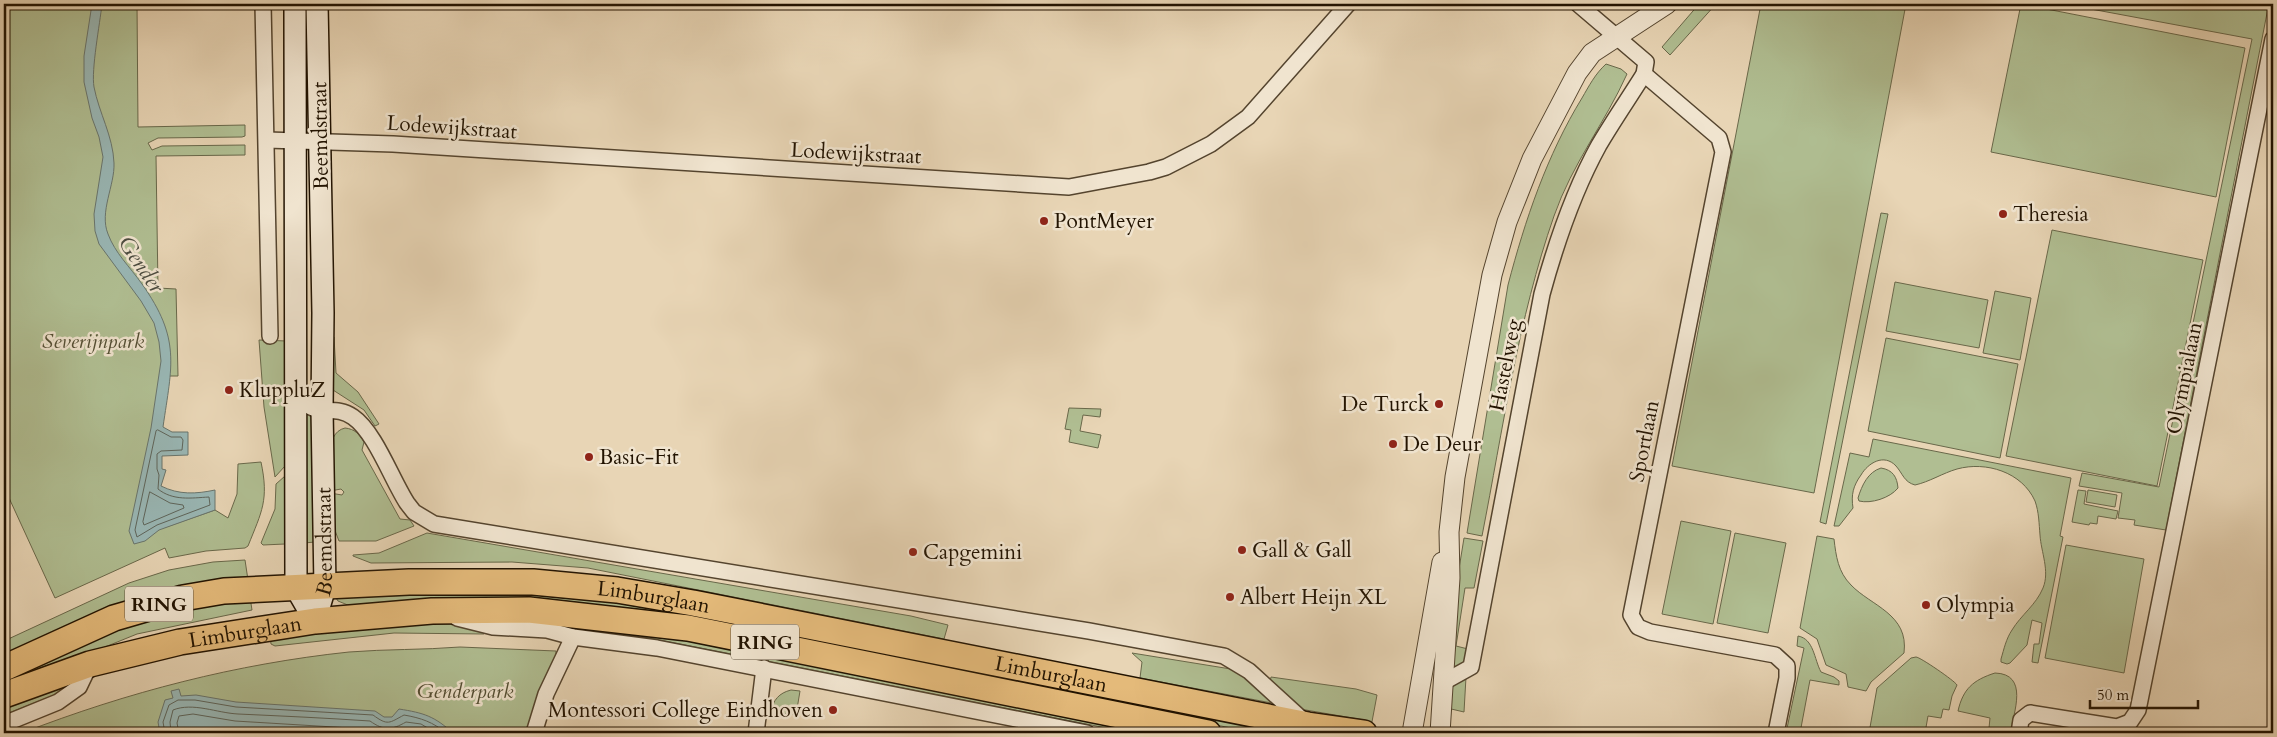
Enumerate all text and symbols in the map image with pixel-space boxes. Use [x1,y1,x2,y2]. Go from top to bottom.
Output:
street label: Beemdstraat [305,81,336,190]
street label: Lodewijkstraat [386,108,519,147]
street label: Lodewijkstraat [790,136,922,171]
place label: Theresia [2013,200,2089,229]
place label: PontMeyer [1054,207,1154,236]
marker: Theresia [1997,208,2009,220]
marker: PontMeyer [1038,215,1050,227]
water label: Gender [111,230,172,300]
street label: Hastelweg [1482,316,1529,414]
street label: Olympialaan [2159,319,2210,437]
park label: Severijnpark [42,327,145,356]
place label: KluppluZ [239,376,326,405]
marker: KluppluZ [223,384,235,396]
place label: De Turck [1341,390,1430,419]
marker: De Turck [1433,398,1445,410]
street label: Sportlaan [1622,398,1667,484]
place label: De Deur [1403,430,1481,459]
marker: De Deur [1387,438,1399,450]
place label: Basic-Fit [599,443,679,472]
marker: Basic-Fit [583,451,595,463]
street label: Beemdstraat [309,487,341,600]
place label: Gall & Gall [1252,536,1352,565]
place label: Capgemini [923,538,1022,567]
marker: Gall & Gall [1236,544,1248,556]
marker: Capgemini [907,546,919,558]
street label: Limburglaan [596,574,713,621]
place label: Albert Heijn XL [1240,583,1387,612]
road number: RING [125,586,193,622]
marker: Albert Heijn XL [1224,591,1236,603]
place label: Olympia [1936,591,2015,620]
marker: Olympia [1920,599,1932,611]
street label: Limburglaan [187,609,304,655]
road number: RING [731,624,799,660]
street label: Limburglaan [992,649,1110,700]
park label: Genderpark [417,677,514,706]
scale bar [2090,677,2197,709]
text: 50 m [2097,685,2129,705]
place label: Montessori College Eindhoven [548,696,823,725]
marker: Montessori College Eindhoven [827,704,839,716]

